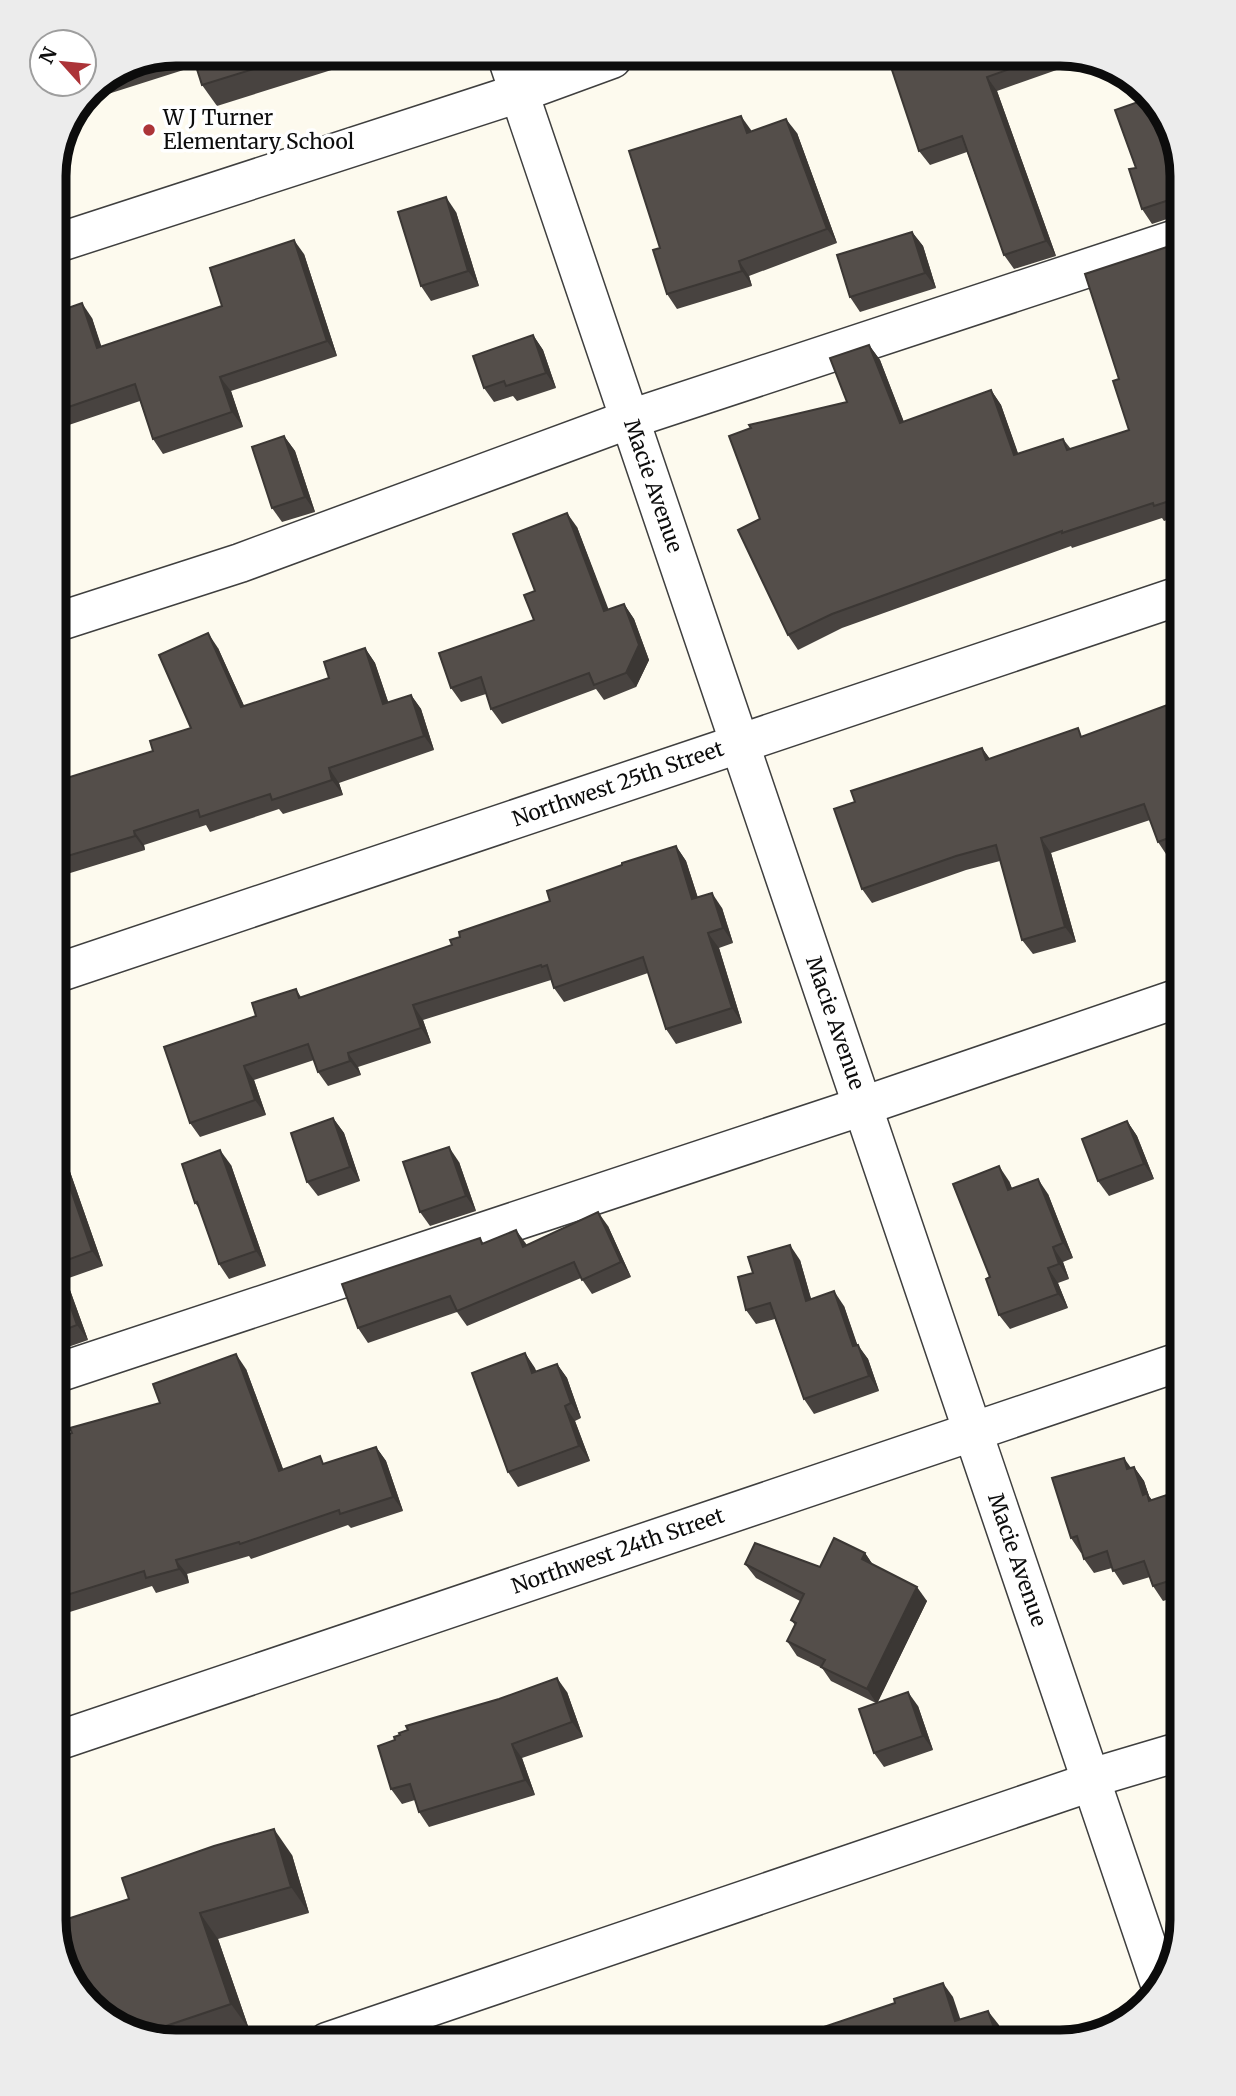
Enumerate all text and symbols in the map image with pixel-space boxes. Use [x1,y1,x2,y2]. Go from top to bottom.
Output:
north arrow [28,28,98,98]
text: N [34,43,62,67]
place label: W J Turner Elementary School [162,104,355,155]
marker: W J Turner Elementary School [141,122,157,138]
street label: Macie Avenue [618,416,689,556]
street label: Northwest 25th Street [509,735,727,832]
street label: Macie Avenue [800,953,871,1093]
street label: Macie Avenue [982,1490,1053,1630]
street label: Northwest 24th Street [508,1501,728,1600]

